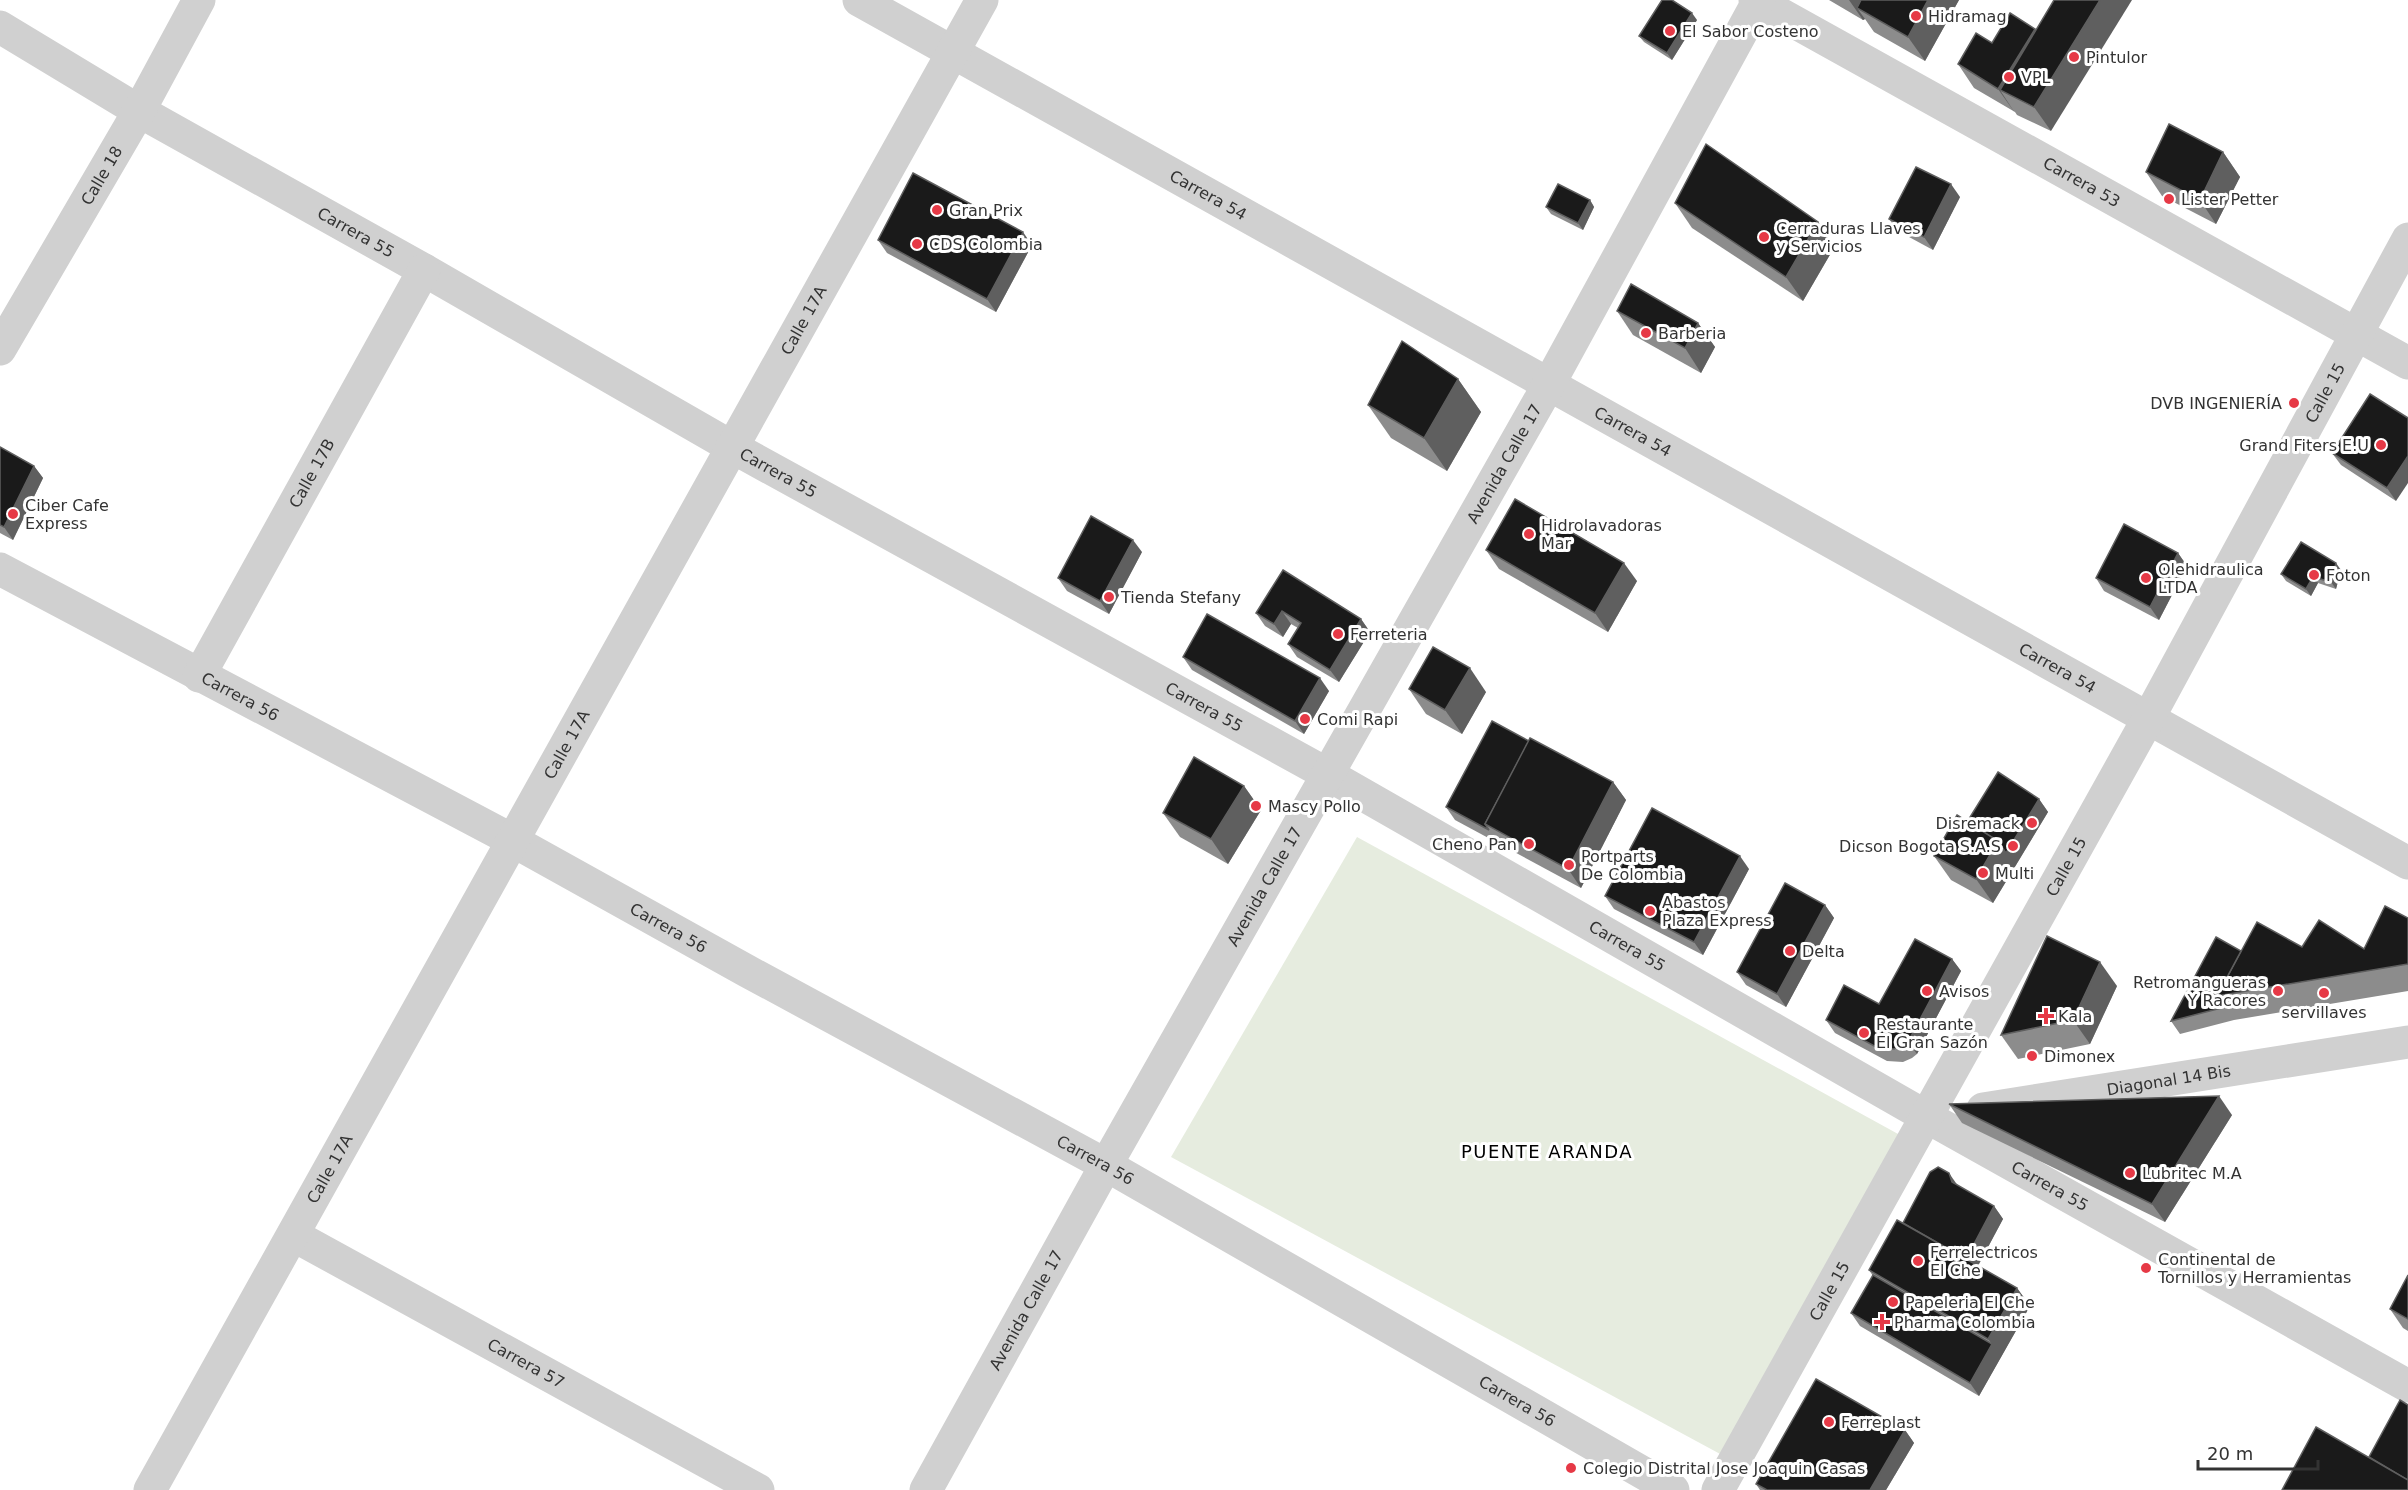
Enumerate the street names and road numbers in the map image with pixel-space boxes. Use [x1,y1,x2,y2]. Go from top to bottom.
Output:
street label: Calle 18 [77,142,126,208]
street label: Carrera 53 [2040,153,2124,211]
street label: Carrera 54 [1167,166,1250,224]
street label: Carrera 55 [314,203,398,261]
street label: Calle 17A [776,282,830,358]
street label: Calle 15 [2301,359,2349,426]
street label: Avenida Calle 17 [1463,400,1545,527]
street label: Carrera 54 [1591,402,1675,460]
street label: Calle 17B [285,435,338,511]
street label: Carrera 55 [737,444,820,501]
street label: Carrera 54 [2016,639,2099,697]
street label: Carrera 56 [198,668,283,725]
street label: Carrera 55 [1162,678,1246,735]
street label: Calle 17A [539,706,593,782]
street label: Avenida Calle 17 [1223,823,1305,949]
street label: Calle 15 [2042,833,2090,900]
street label: Carrera 56 [627,898,710,956]
street label: Carrera 55 [1586,916,1669,975]
street label: Diagonal 14 Bis [2105,1061,2232,1099]
street label: Calle 17A [303,1131,356,1207]
street label: Carrera 56 [1054,1131,1137,1189]
street label: Carrera 55 [2008,1157,2092,1215]
street label: Avenida Calle 17 [985,1246,1067,1373]
street label: Calle 15 [1805,1258,1853,1324]
street label: Carrera 57 [484,1334,568,1392]
street label: Carrera 56 [1476,1371,1559,1430]

